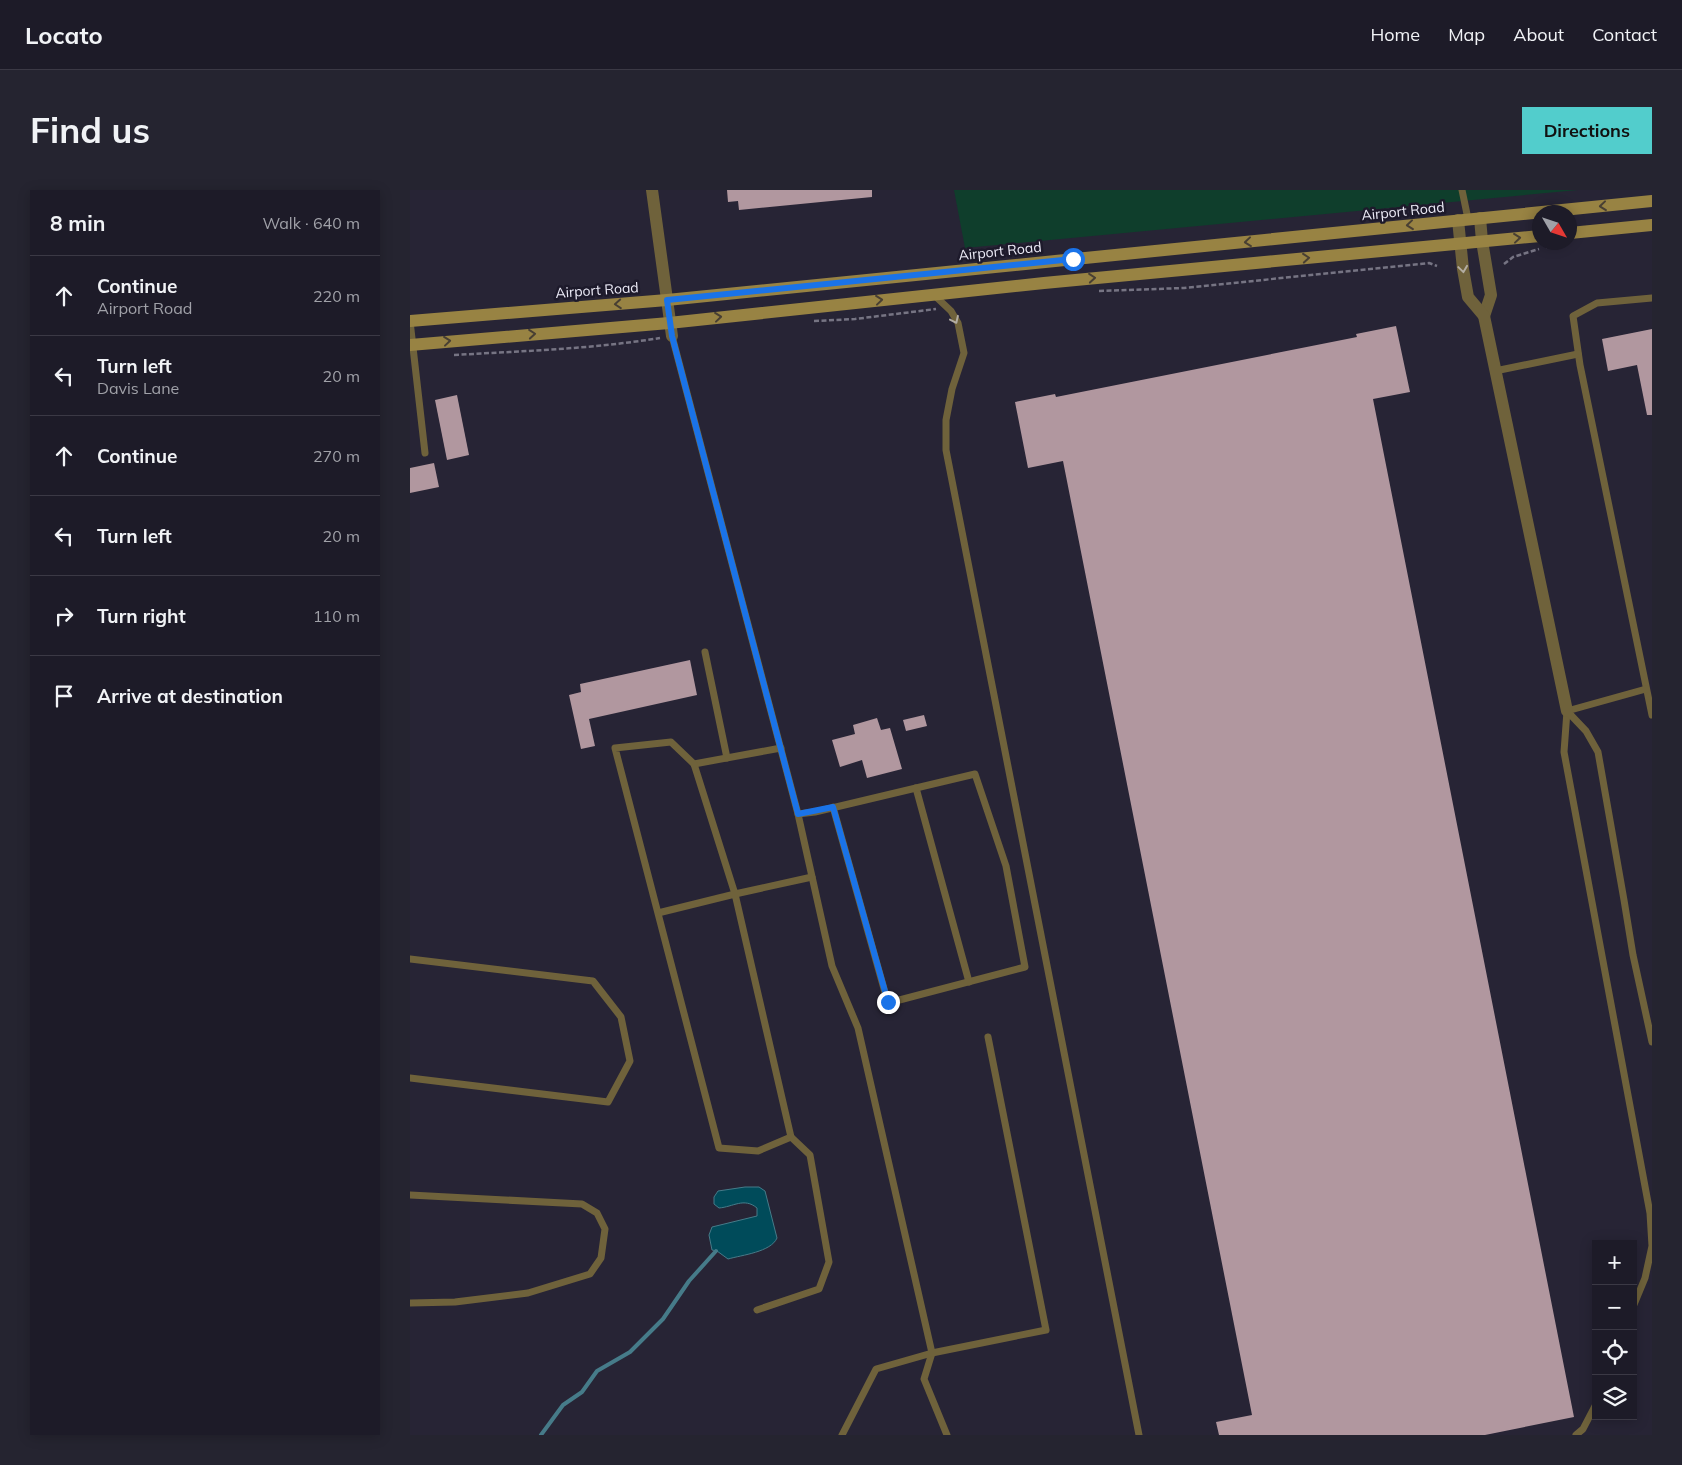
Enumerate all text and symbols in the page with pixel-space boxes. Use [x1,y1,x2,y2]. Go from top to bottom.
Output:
text: Locato [25,20,103,50]
text: Home [1370,23,1420,46]
text: Map [1448,23,1485,46]
text: About [1513,23,1564,46]
text: Contact [1592,23,1657,46]
button: Directions [1522,107,1652,154]
text: Find us [30,108,150,152]
street label: Airport Road [1361,198,1445,224]
one-way arrow [1599,200,1607,211]
north arrow [1532,205,1577,250]
text: 8 min [50,210,105,236]
text: Walk · 640 m [262,213,360,233]
one-way arrow [1406,220,1414,231]
one-way arrow [1514,233,1522,244]
one-way arrow [1244,236,1252,247]
street label: Airport Road [958,238,1042,264]
route start [1062,248,1085,271]
one-way arrow [1303,253,1311,264]
one-way arrow [1457,265,1468,273]
one-way arrow [1089,273,1097,284]
text: Continue [97,274,177,298]
street label: Airport Road [555,278,639,302]
icon: ahead [50,282,78,310]
text: 220 m [313,286,360,306]
one-way arrow [876,295,884,306]
text: Airport Road [97,298,192,318]
one-way arrow [614,298,622,309]
one-way arrow [714,312,722,323]
one-way arrow [949,315,960,324]
one-way arrow [529,328,537,339]
one-way arrow [443,336,451,347]
text: Turn left [97,354,172,378]
icon: left [50,362,78,390]
text: 20 m [323,366,360,386]
text: Davis Lane [97,378,179,398]
icon: ahead [50,442,78,470]
text: Continue [97,444,177,468]
text: 270 m [313,446,360,466]
icon: left [50,522,78,550]
text: Turn left [97,524,172,548]
text: 20 m [323,526,360,546]
icon: right [50,602,78,630]
text: Turn right [97,604,186,628]
text: 110 m [313,606,360,626]
icon: arrive [50,682,78,710]
text: Arrive at destination [97,684,283,708]
route end [877,991,900,1014]
map controls [1592,1240,1637,1420]
button: + [1592,1240,1637,1285]
button: − [1592,1285,1637,1330]
button: locate [1592,1330,1637,1375]
button: layers [1592,1375,1637,1420]

